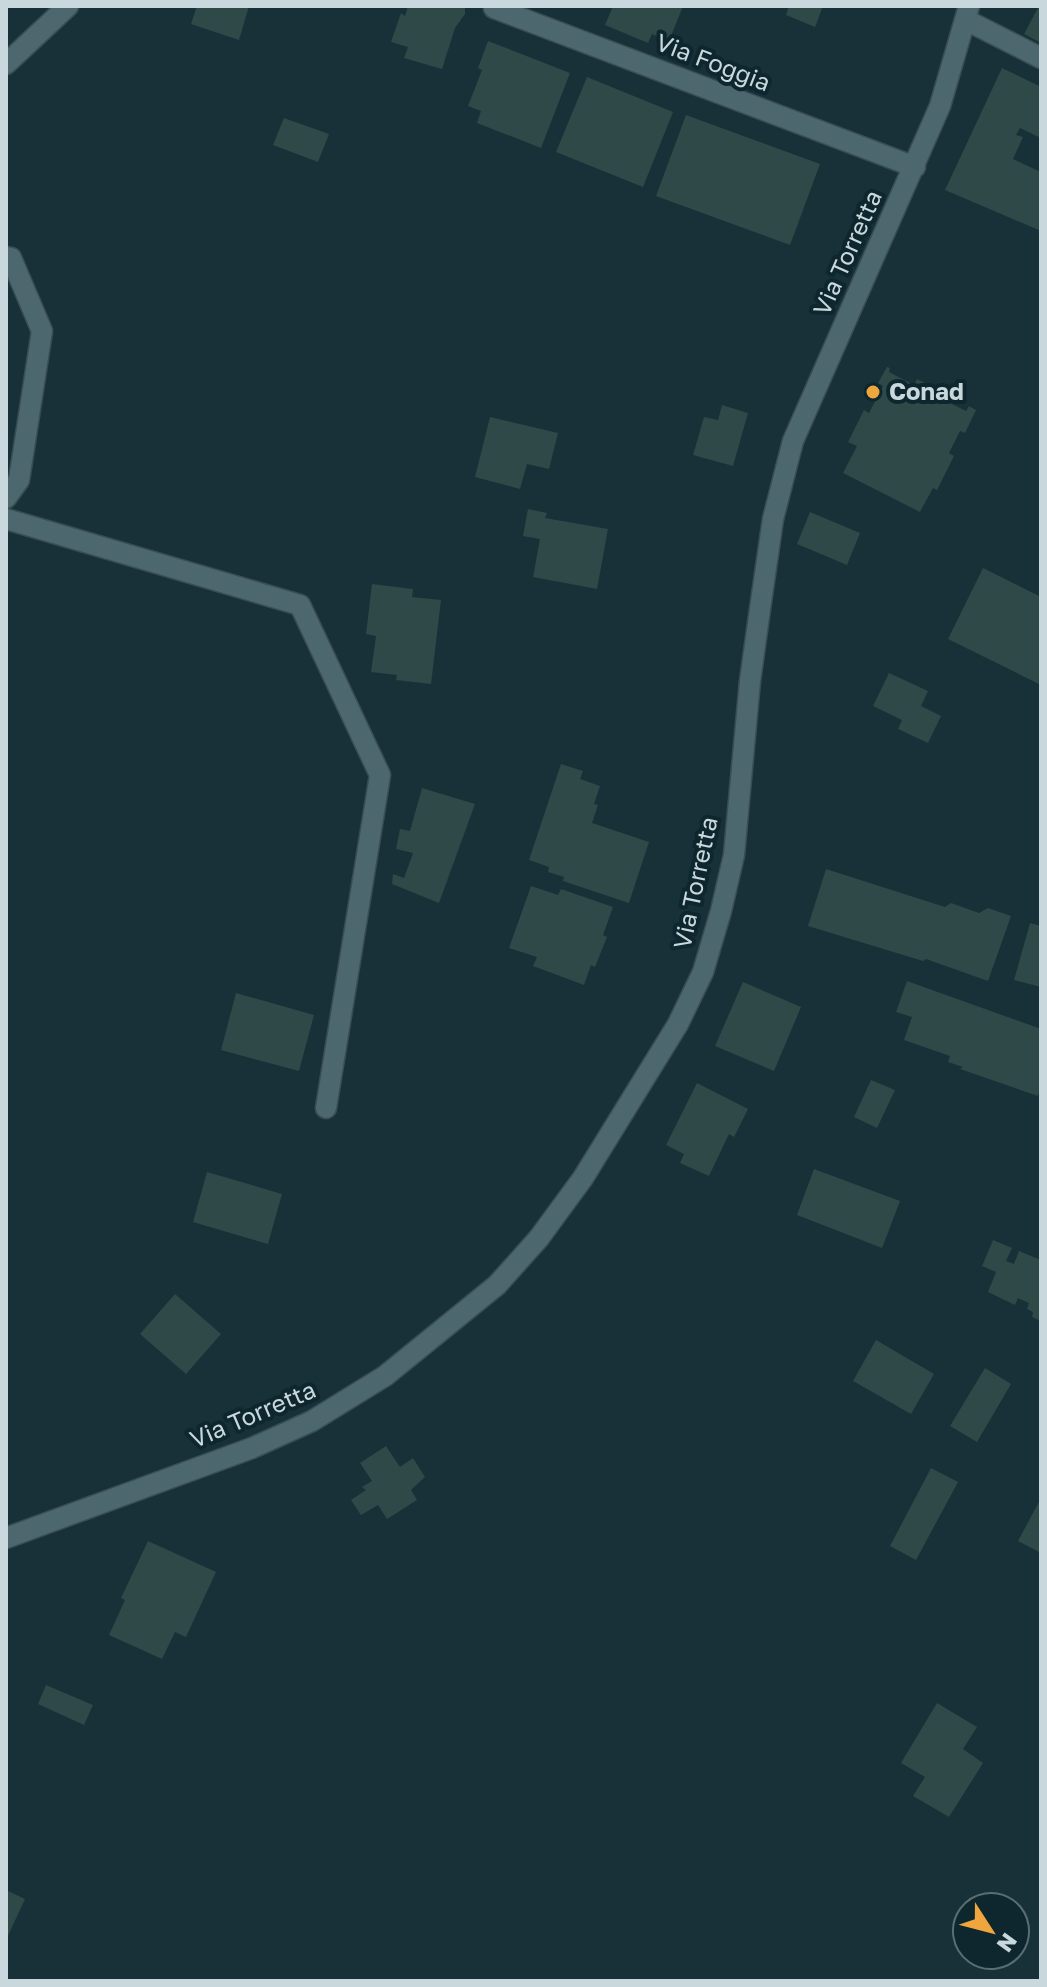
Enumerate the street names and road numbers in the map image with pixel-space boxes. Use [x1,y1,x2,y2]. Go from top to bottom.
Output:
street label: Via Foggia [652,27,775,97]
street label: Via Torretta [806,185,887,320]
street label: Via Torretta [666,814,723,951]
street label: Via Torretta [185,1374,320,1453]

